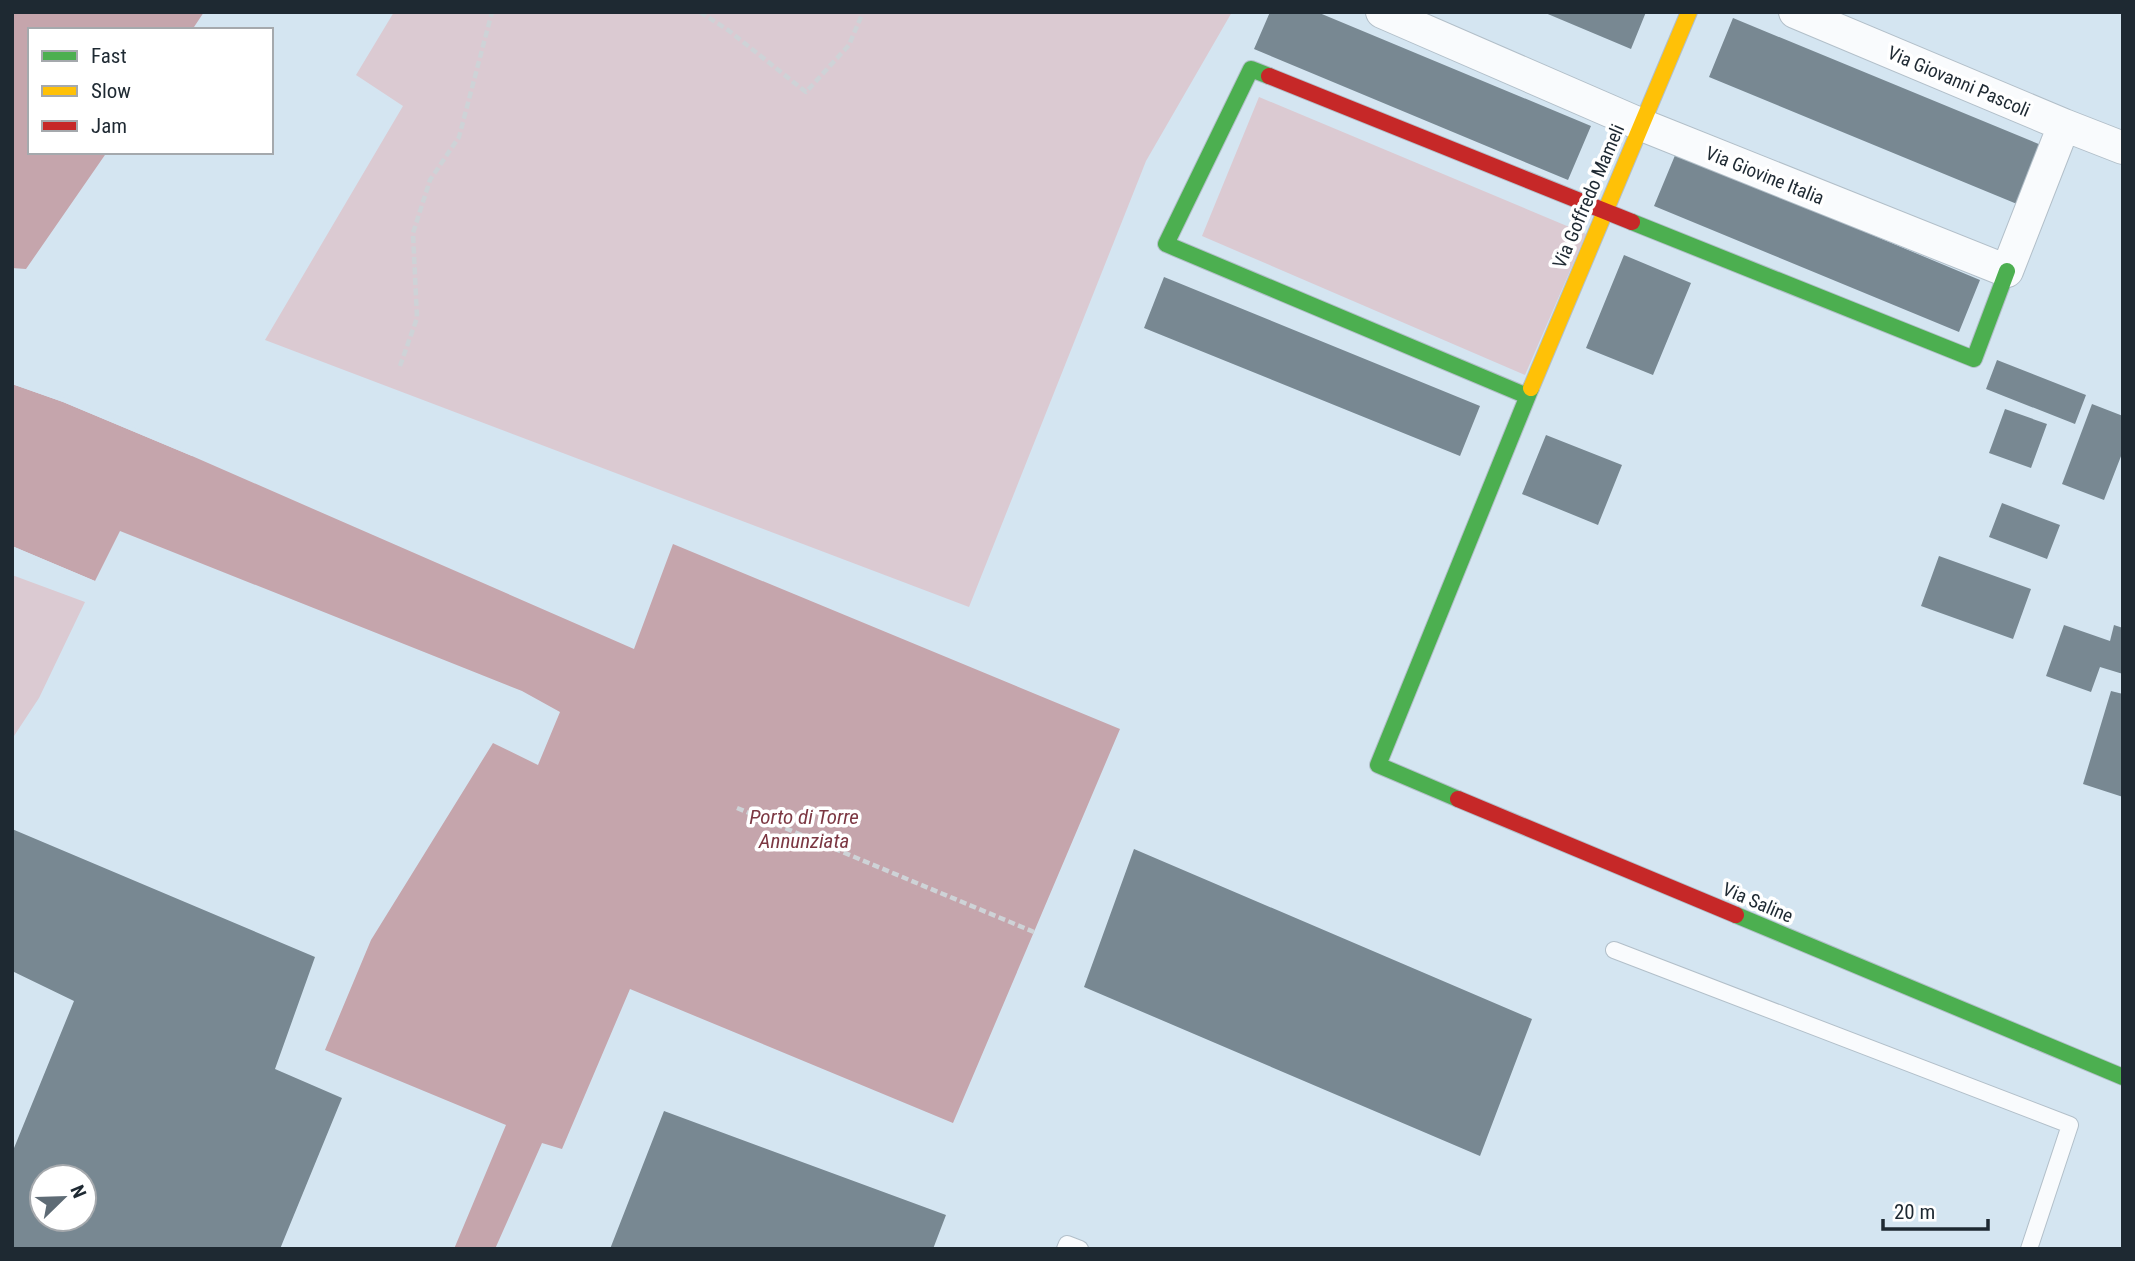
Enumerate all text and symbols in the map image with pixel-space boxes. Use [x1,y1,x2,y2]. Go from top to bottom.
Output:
legend [28,28,273,154]
street label: Via Giovanni Pascoli [1884,41,2034,122]
text: Fast [91,44,127,68]
text: Slow [91,79,131,103]
text: Jam [91,114,127,138]
street label: Via Goffredo Mameli [1548,121,1629,272]
street label: Via Giovine Italia [1702,141,1827,210]
water label: Porto di Torre Annunziata [749,805,859,853]
street label: Via Saline [1719,877,1797,928]
north arrow [28,1163,98,1233]
text: N [65,1182,91,1201]
scale bar [1883,1188,1988,1232]
text: 20 m [1894,1200,1935,1224]

